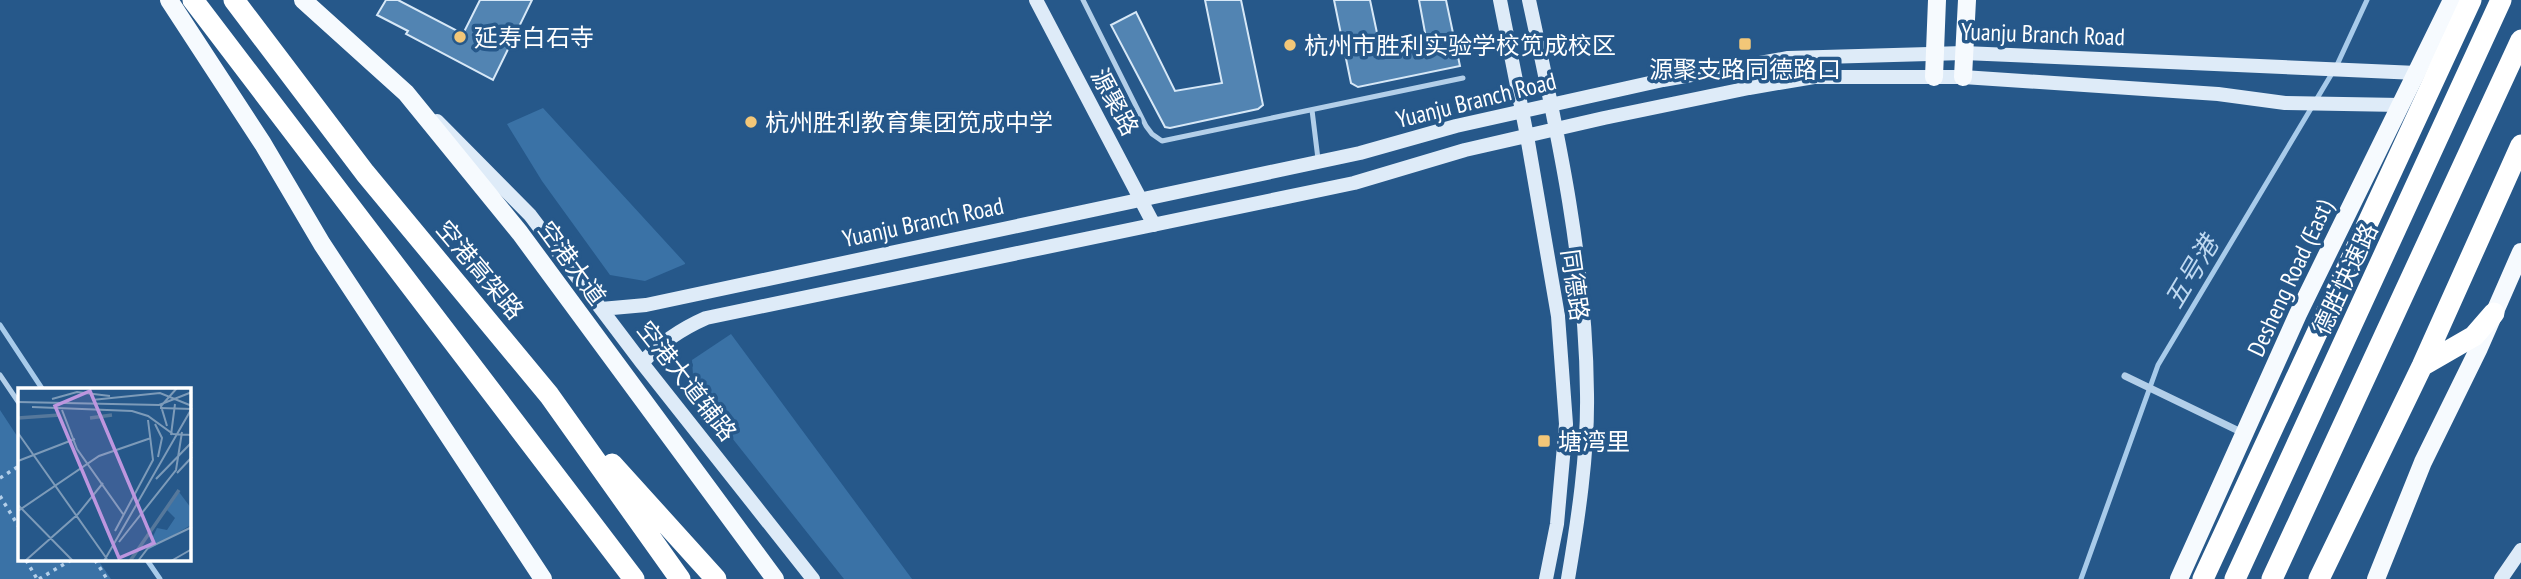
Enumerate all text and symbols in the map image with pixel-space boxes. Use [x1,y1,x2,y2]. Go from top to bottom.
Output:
street label: Yuanju Branch Road [1961,16,2125,52]
place label: 延寿白石寺 [474,22,594,53]
marker: 延寿白石寺 [452,29,468,45]
place label: 杭州市胜利实验学校笕成校区 [1304,30,1616,61]
marker: 源聚支路同德路口 [1737,36,1753,52]
marker: 杭州市胜利实验学校笕成校区 [1282,37,1298,53]
place label: 源聚支路同德路口 [1649,54,1841,85]
street label: 源聚路 [1084,63,1146,141]
street label: Yuanju Branch Road [1393,65,1559,135]
place label: 杭州胜利教育集团笕成中学 [765,107,1053,138]
marker: 杭州胜利教育集团笕成中学 [743,114,759,130]
street label: Yuanju Branch Road [840,190,1006,254]
street label: Desheng Road (East) [2240,195,2340,361]
street label: 空港高架路 [430,214,530,326]
street label: 空港大道 [531,215,613,311]
street label: 德胜快速路 [2306,218,2384,340]
water label: 五号港 [2157,227,2227,314]
street label: 同德路 [1555,247,1595,323]
street label: 空港大道辅路 [630,315,744,447]
inset map [18,388,191,562]
place label: 塘湾里 [1558,426,1630,457]
marker: 塘湾里 [1536,433,1552,449]

